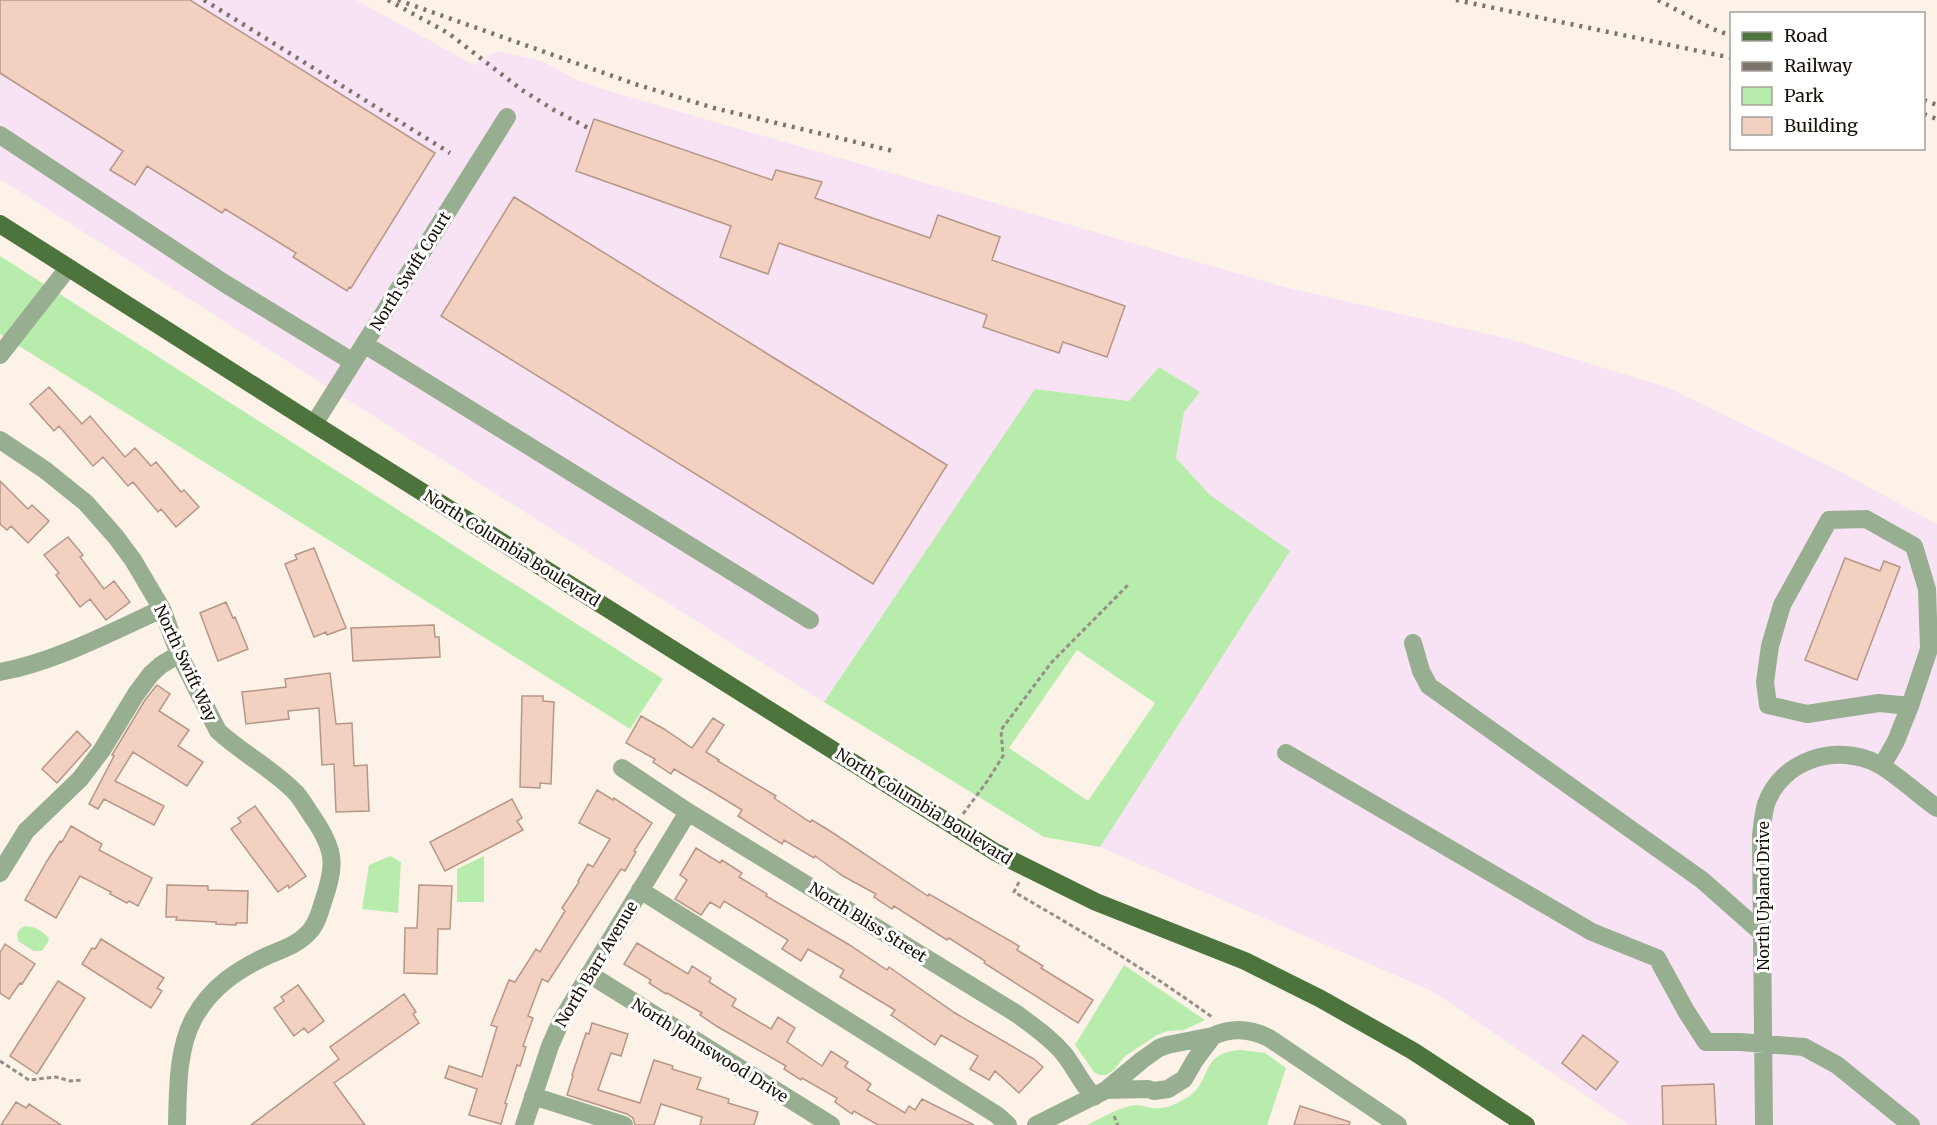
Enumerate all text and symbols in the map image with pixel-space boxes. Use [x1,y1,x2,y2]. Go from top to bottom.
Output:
legend [1730,12,1925,150]
text: Road [1784,24,1828,47]
text: Railway [1784,54,1853,77]
text: Park [1784,84,1825,107]
text: Building [1784,114,1858,137]
street label: North Swift Court [365,207,455,334]
street label: North Columbia Boulevard [420,485,604,611]
street label: North Swift Way [150,601,222,725]
street label: North Columbia Boulevard [832,743,1016,869]
street label: North Upland Drive [1753,821,1773,971]
street label: North Bliss Street [805,878,931,967]
street label: North Barr Avenue [551,897,641,1031]
street label: North Johnswood Drive [628,994,792,1106]

